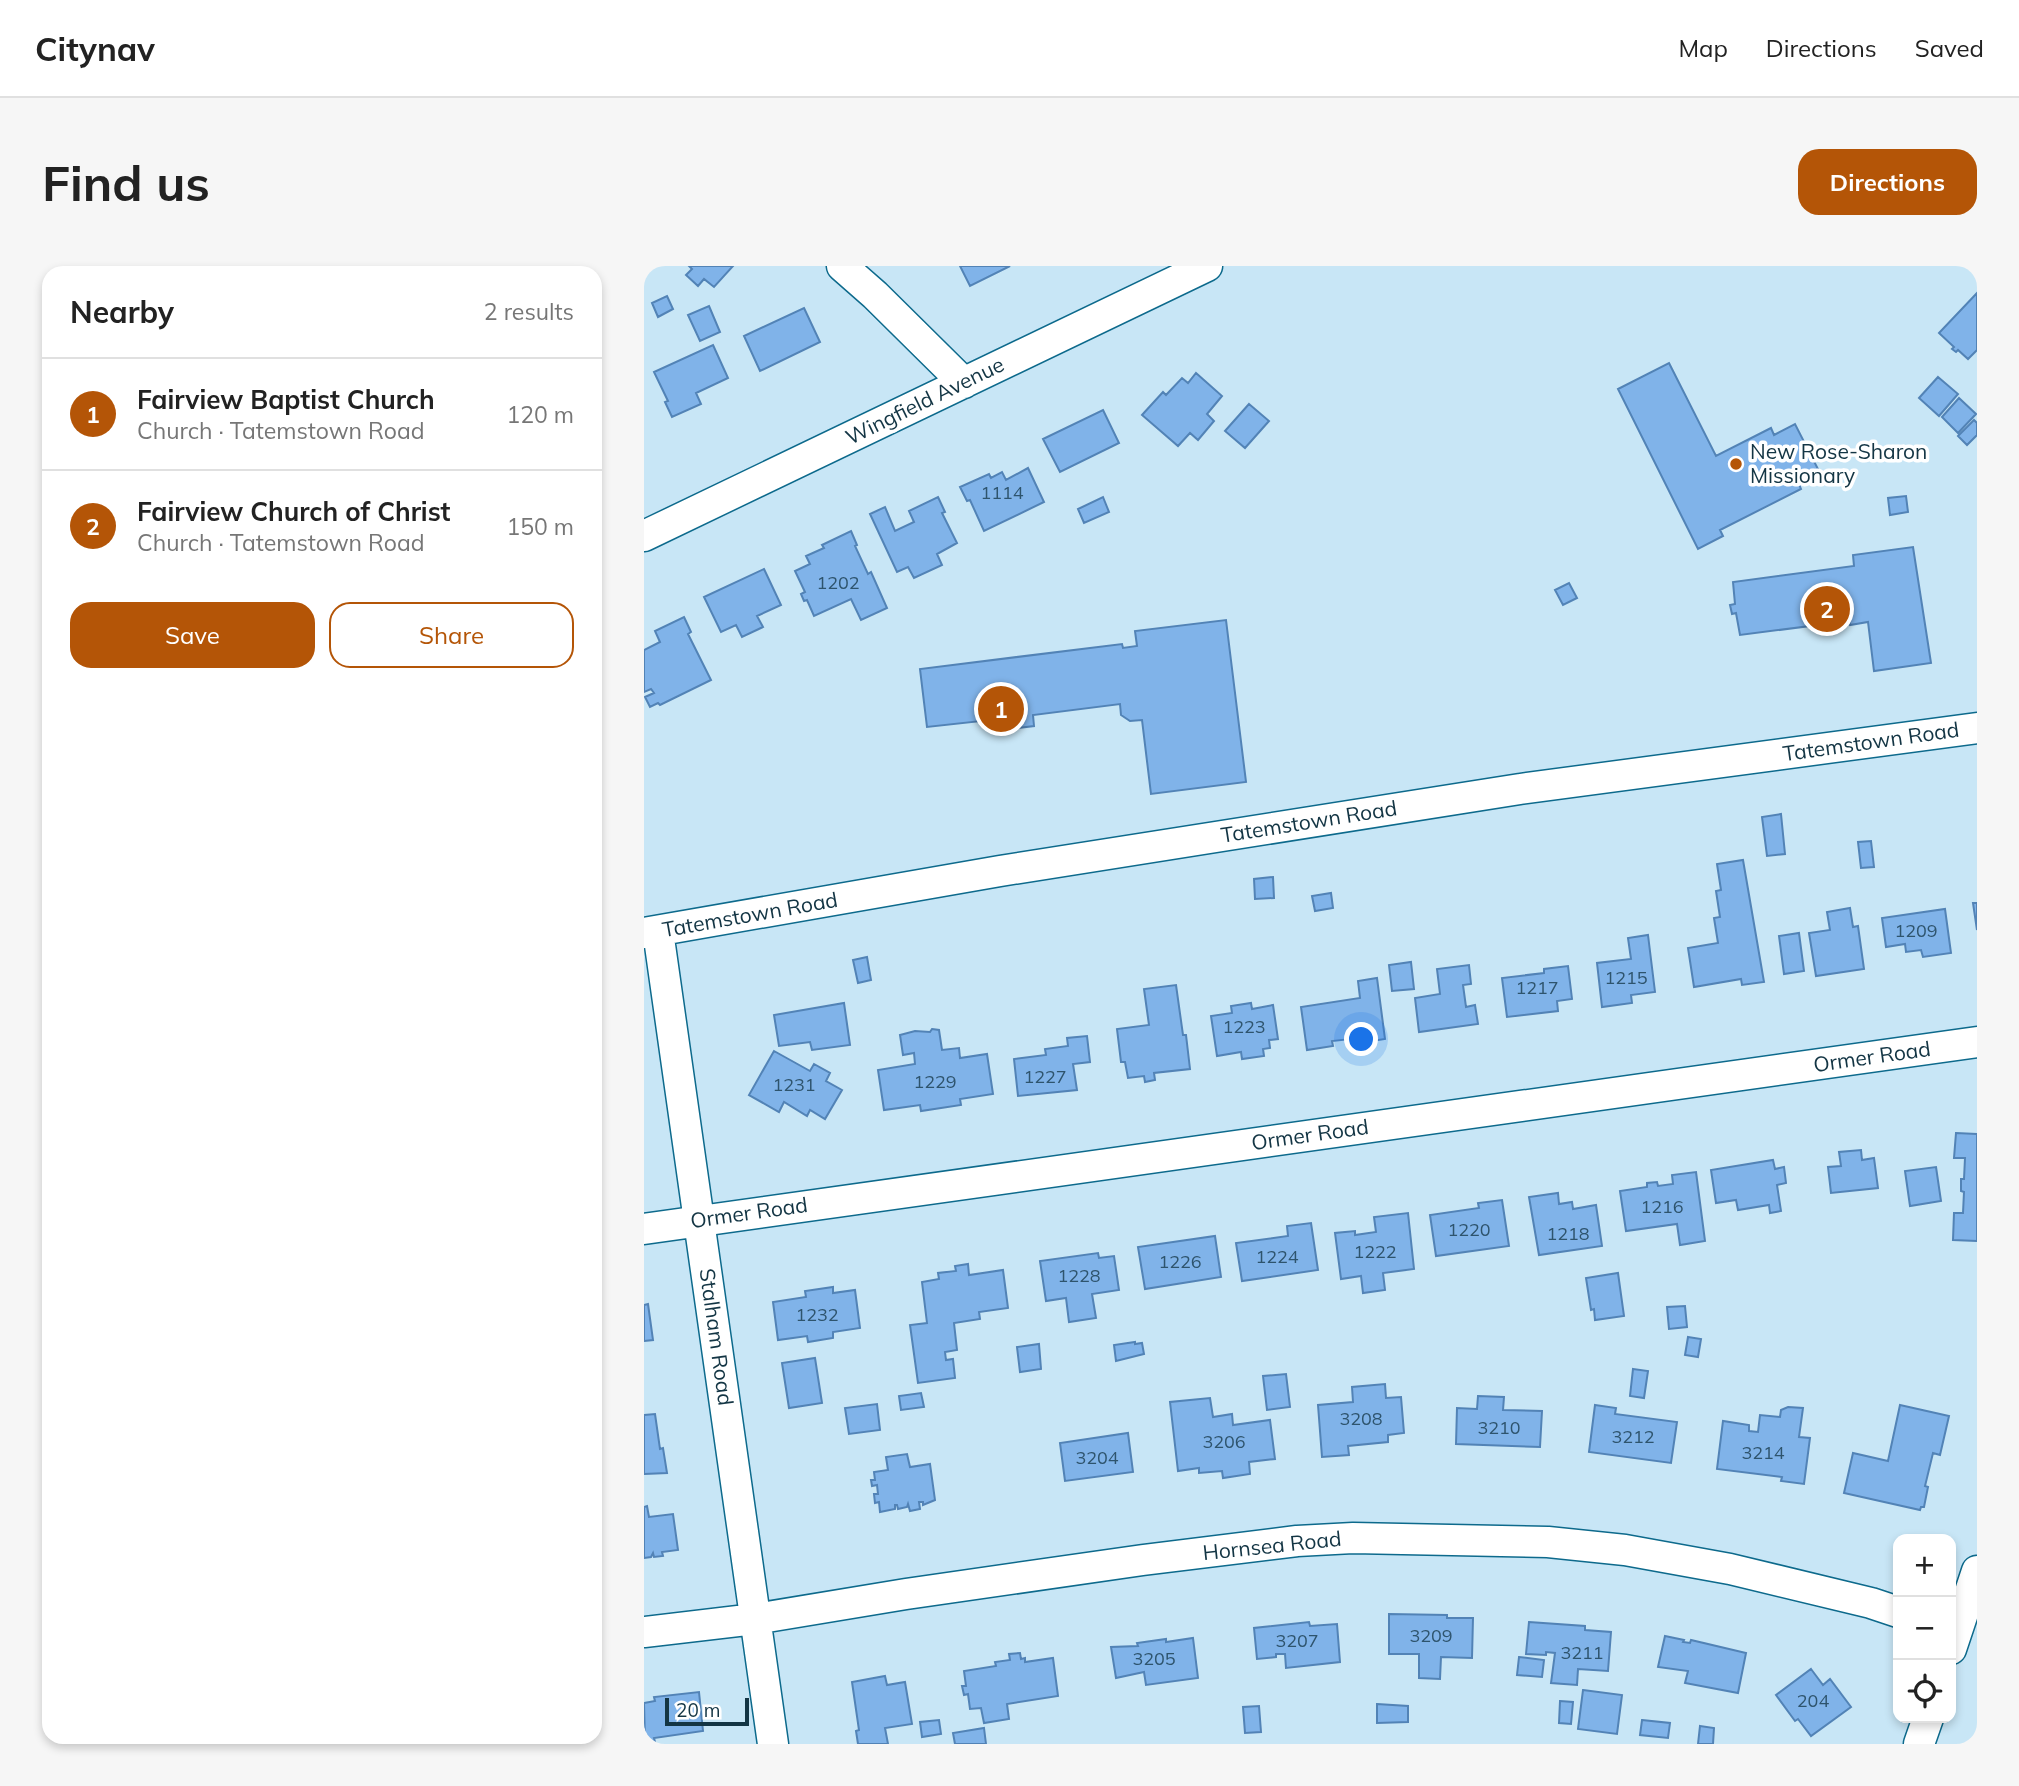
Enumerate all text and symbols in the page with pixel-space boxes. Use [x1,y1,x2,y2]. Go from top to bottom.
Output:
text: Citynav [35,28,155,69]
text: Map [1678,33,1728,63]
text: Directions [1766,33,1877,63]
text: Saved [1915,33,1984,63]
button: Directions [1798,149,1977,215]
text: Find us [42,152,210,213]
text: Nearby [70,293,174,331]
text: 2 results [484,297,574,326]
street label: Wingfield Avenue [841,350,1008,450]
text: Fairview Baptist Church [137,383,435,416]
text: 1 [86,400,100,429]
text: 120 m [506,400,574,429]
text: Church · Tatemstown Road [137,416,425,445]
place label: New Rose-Sharon Missionary [1750,438,1927,488]
marker: New Rose-Sharon Missionary [1728,456,1744,472]
house number: 1114 [980,481,1024,504]
text: Fairview Church of Christ [137,495,450,528]
text: 2 [86,512,100,541]
text: 150 m [506,512,574,541]
text: Church · Tatemstown Road [137,528,425,557]
house number: 1202 [816,571,860,594]
pin: 2 [1804,583,1850,635]
button: Save [70,602,315,668]
button: Share [329,602,574,668]
pin: 1 [978,683,1024,735]
street label: Tatemstown Road [1781,716,1961,766]
street label: Tatemstown Road [1219,794,1399,848]
street label: Tatemstown Road [660,886,840,942]
house number: 1209 [1894,919,1938,942]
house number: 1215 [1604,966,1648,989]
house number: 1217 [1515,976,1559,999]
house number: 1223 [1222,1015,1266,1038]
your location [1344,1022,1378,1056]
street label: Ormer Road [1811,1035,1932,1077]
house number: 1227 [1023,1065,1067,1088]
house number: 1229 [913,1070,957,1093]
house number: 1231 [772,1073,816,1096]
street label: Ormer Road [1249,1113,1370,1155]
street label: Ormer Road [688,1191,809,1233]
house number: 1216 [1640,1195,1684,1218]
house number: 1220 [1447,1218,1491,1241]
house number: 1218 [1546,1222,1590,1245]
house number: 1222 [1353,1240,1397,1263]
house number: 1224 [1255,1245,1299,1268]
house number: 1226 [1158,1250,1202,1273]
house number: 1228 [1057,1264,1101,1287]
street label: Stalham Road [694,1267,739,1407]
house number: 1232 [795,1303,839,1326]
house number: 3208 [1339,1407,1383,1430]
house number: 3210 [1477,1416,1521,1439]
house number: 3212 [1611,1425,1655,1448]
house number: 3206 [1202,1430,1246,1453]
house number: 3214 [1741,1441,1785,1464]
house number: 3204 [1075,1446,1119,1469]
street label: Hornsea Road [1201,1525,1343,1565]
map controls [1893,1534,1956,1723]
button: + [1893,1534,1956,1597]
button: − [1893,1597,1956,1660]
house number: 3209 [1409,1624,1453,1647]
house number: 3207 [1275,1629,1319,1652]
house number: 3211 [1560,1641,1604,1664]
house number: 3205 [1132,1647,1176,1670]
button: locate [1893,1660,1956,1723]
house number: 204 [1797,1689,1829,1712]
scale bar [665,1695,749,1727]
text: 20 m [676,1698,720,1722]

